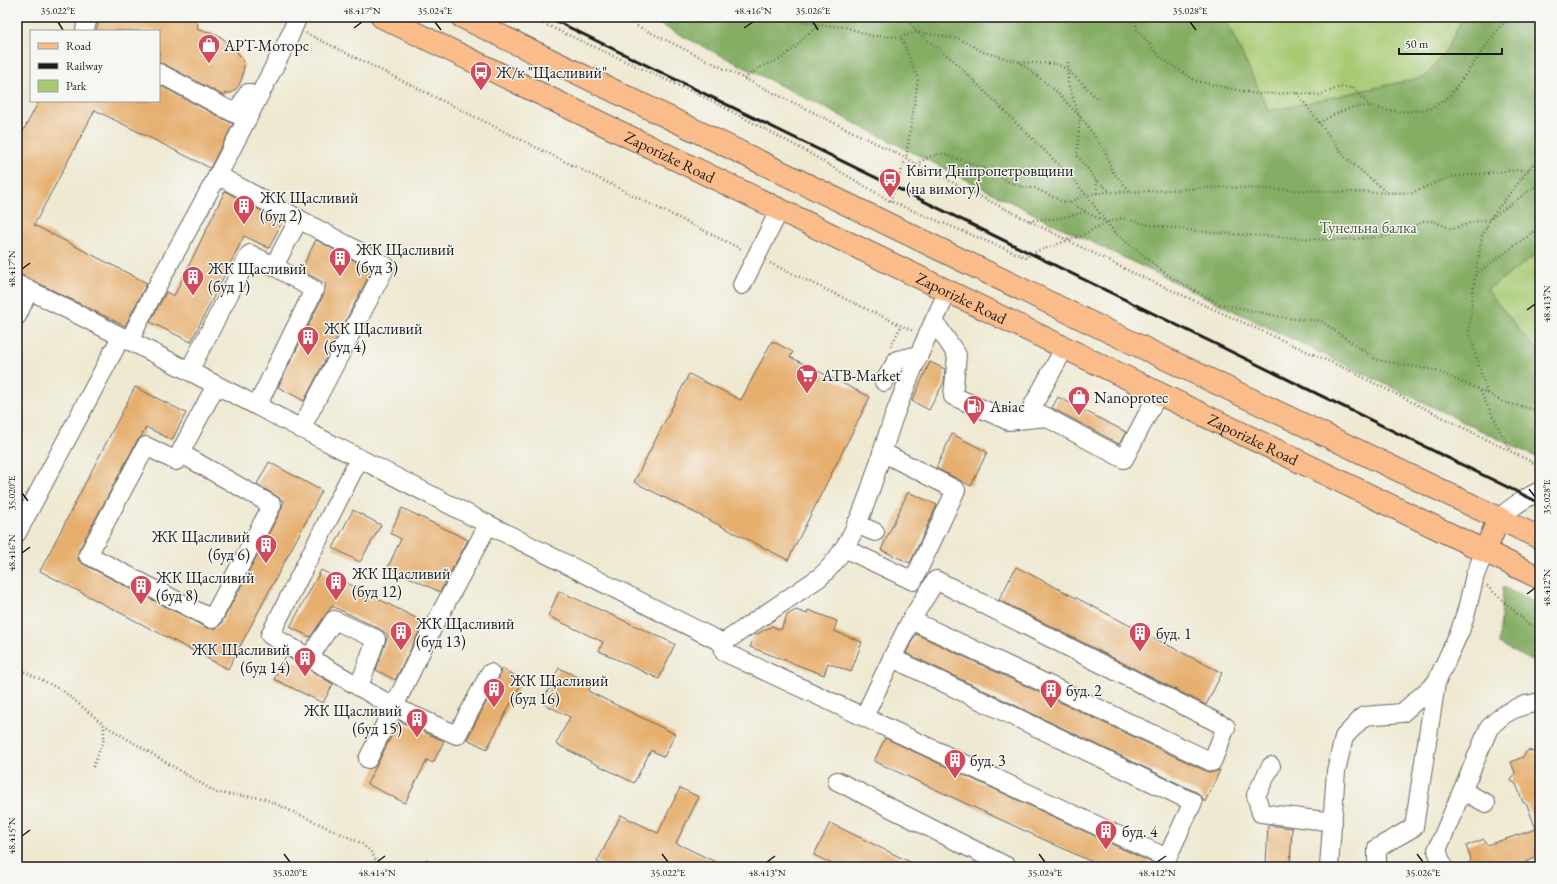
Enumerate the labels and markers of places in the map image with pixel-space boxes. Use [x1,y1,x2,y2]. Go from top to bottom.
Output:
shop icon: АРТ-Моторс [196,32,222,65]
place label: АРТ-Моторс [223,35,309,56]
bus stop icon: Ж/к "Щасливий" [468,59,494,92]
place label: Ж/к "Щасливий" [495,62,607,83]
place label: Квіти Дніпропетровщини (на вимогу) [906,160,1074,199]
bus stop icon: Квіти Дніпропетровщини (на вимогу) [877,166,903,199]
place label: ЖК Щасливий (буд 2) [259,187,359,226]
building icon: ЖК Щасливий (буд 2) [231,193,257,226]
place label: ЖК Щасливий (буд 3) [355,239,455,278]
building icon: ЖК Щасливий (буд 3) [327,245,353,278]
place label: ЖК Щасливий (буд 1) [207,258,307,297]
building icon: ЖК Щасливий (буд 1) [180,264,206,297]
place label: ЖК Щасливий (буд 4) [323,318,423,357]
building icon: ЖК Щасливий (буд 4) [295,324,321,357]
supermarket icon: ATB-Market [794,362,820,395]
place label: ATB-Market [821,365,901,386]
shop icon: Nanoprotec [1066,384,1092,417]
place label: Nanoprotec [1094,387,1169,408]
fuel station icon: Авіас [961,393,987,426]
place label: Авіас [989,396,1025,417]
place label: ЖК Щасливий (буд 6) [151,526,251,565]
building icon: ЖК Щасливий (буд 6) [253,532,279,565]
place label: ЖК Щасливий (буд 12) [351,563,451,602]
place label: ЖК Щасливий (буд 8) [155,567,255,606]
building icon: ЖК Щасливий (буд 12) [323,569,349,602]
building icon: ЖК Щасливий (буд 8) [128,573,154,606]
place label: ЖК Щасливий (буд 13) [415,613,515,652]
building icon: ЖК Щасливий (буд 13) [388,619,414,652]
building icon: буд. 1 [1127,620,1153,653]
place label: буд. 1 [1156,623,1192,644]
place label: ЖК Щасливий (буд 14) [191,639,291,678]
building icon: ЖК Щасливий (буд 14) [292,645,318,678]
place label: ЖК Щасливий (буд 16) [509,670,609,709]
building icon: ЖК Щасливий (буд 16) [481,676,507,709]
building icon: буд. 2 [1038,677,1064,710]
place label: буд. 2 [1066,680,1102,701]
place label: ЖК Щасливий (буд 15) [303,700,403,739]
building icon: ЖК Щасливий (буд 15) [404,706,430,739]
building icon: буд. 3 [942,747,968,780]
place label: буд. 3 [970,750,1006,771]
building icon: буд. 4 [1093,818,1119,851]
place label: буд. 4 [1122,821,1158,842]

